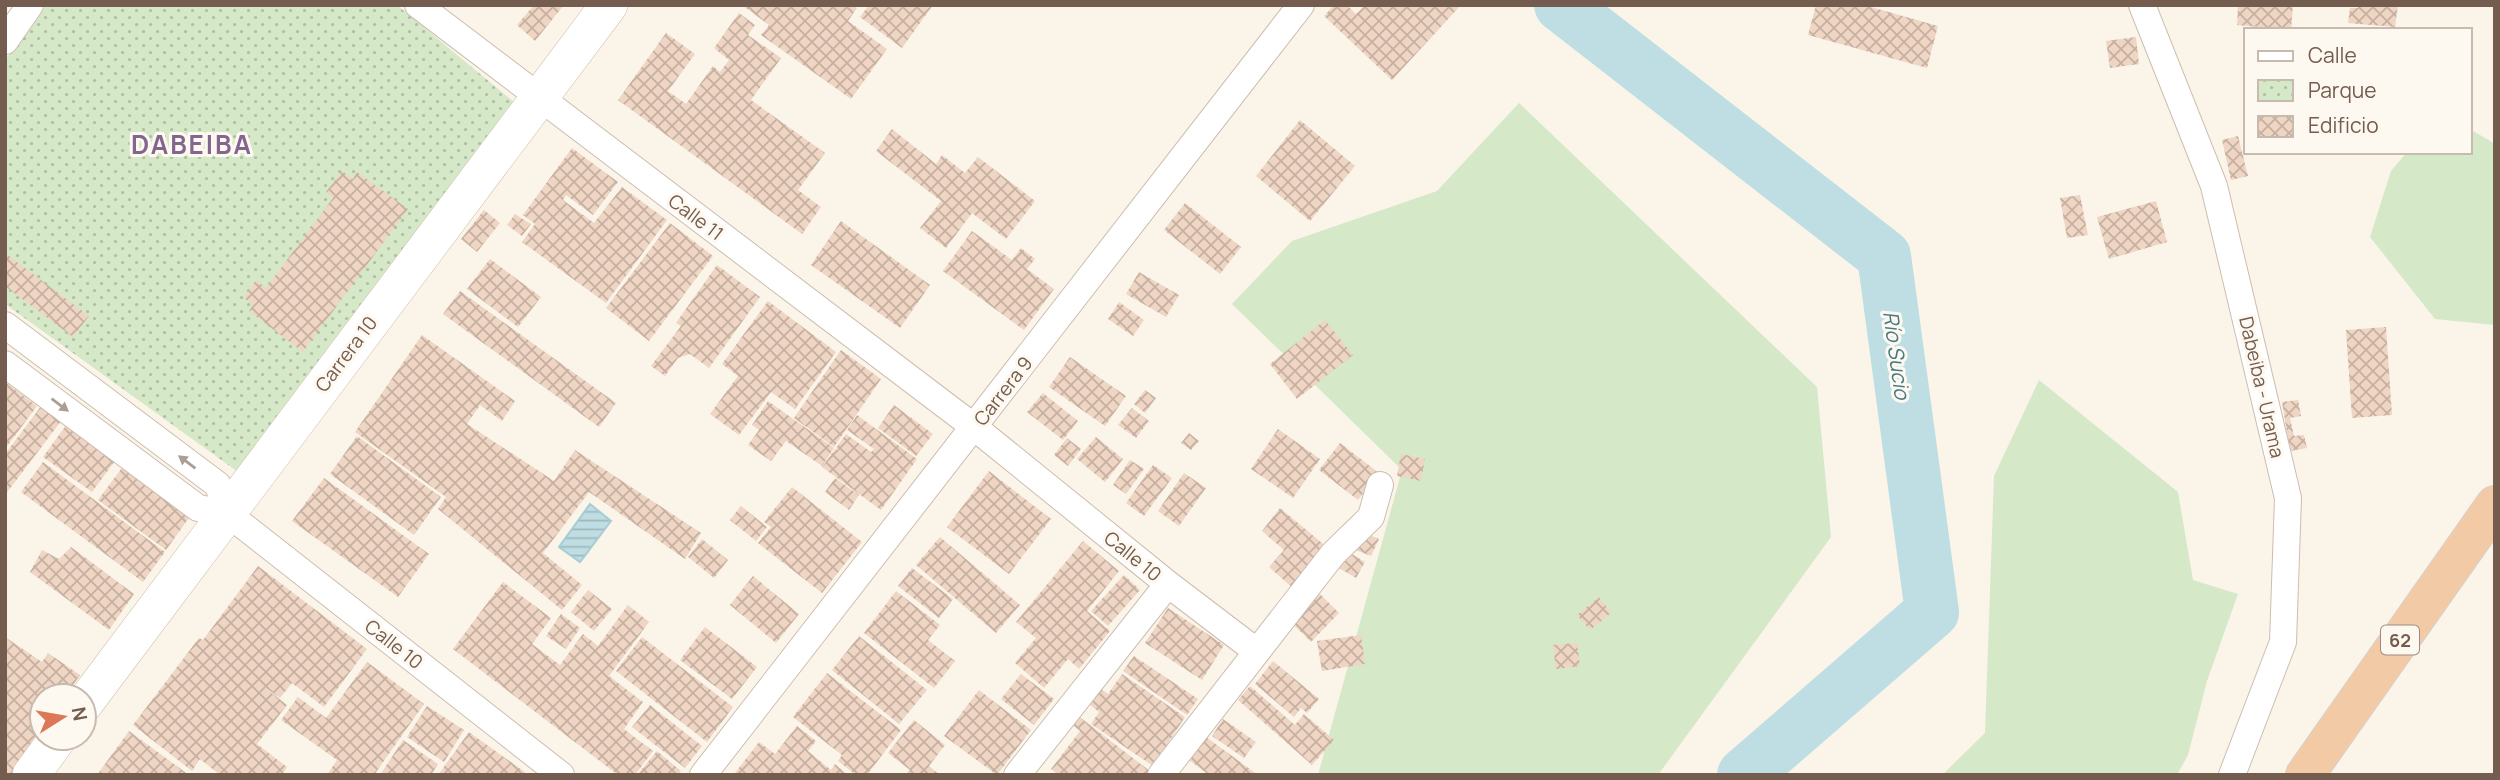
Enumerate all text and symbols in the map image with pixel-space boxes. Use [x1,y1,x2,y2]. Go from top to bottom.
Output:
legend [2244,28,2472,154]
text: Calle [2308,41,2357,69]
text: Parque [2308,76,2377,104]
text: Edificio [2308,111,2379,139]
district label: DABEIBA [131,126,253,162]
street label: Calle 11 [663,188,729,246]
water label: Río Sucio [1877,309,1917,402]
street label: Carrera 10 [309,311,383,397]
street label: Dabeiba - Urama [2233,314,2291,460]
street label: Carrera 9 [968,351,1038,431]
one-way arrow [51,398,69,412]
one-way arrow [178,455,196,469]
street label: Calle 10 [1099,525,1167,587]
street label: Calle 10 [360,613,428,675]
road number: 62 [2381,626,2419,654]
north arrow [28,682,98,752]
text: N [66,705,94,723]

